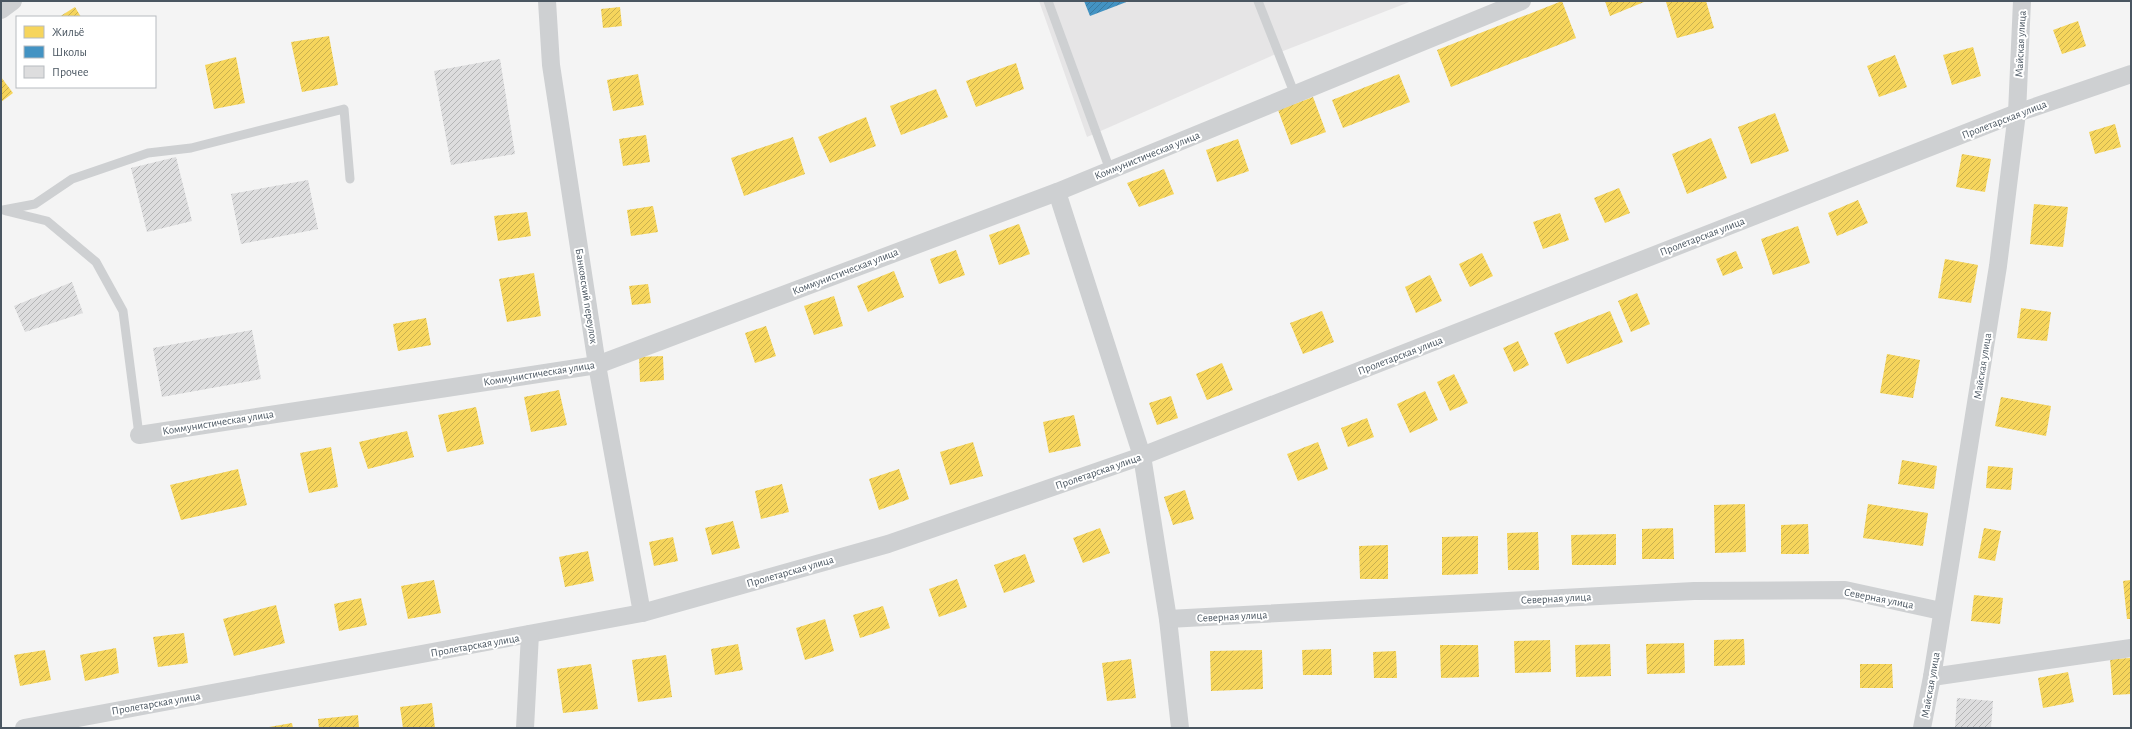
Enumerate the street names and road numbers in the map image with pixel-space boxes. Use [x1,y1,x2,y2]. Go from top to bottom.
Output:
street label: Майская улица [2013,10,2028,78]
street label: Пролетарская улица [1960,98,2048,141]
street label: Коммунистическая улица [1093,129,1201,182]
street label: Пролетарская улица [1658,215,1746,258]
street label: Коммунистическая улица [791,246,900,297]
street label: Банковский переулок [574,248,599,344]
street label: Майская улица [1972,332,1993,400]
street label: Пролетарская улица [1356,334,1444,377]
street label: Коммунистическая улица [483,359,596,388]
street label: Коммунистическая улица [162,408,275,437]
street label: Пролетарская улица [1054,452,1143,491]
street label: Пролетарская улица [745,554,835,589]
street label: Северная улица [1843,586,1915,611]
street label: Северная улица [1520,591,1592,606]
street label: Северная улица [1196,609,1268,624]
street label: Пролетарская улица [430,632,520,659]
street label: Майская улица [1919,651,1942,719]
street label: Пролетарская улица [111,690,201,717]

